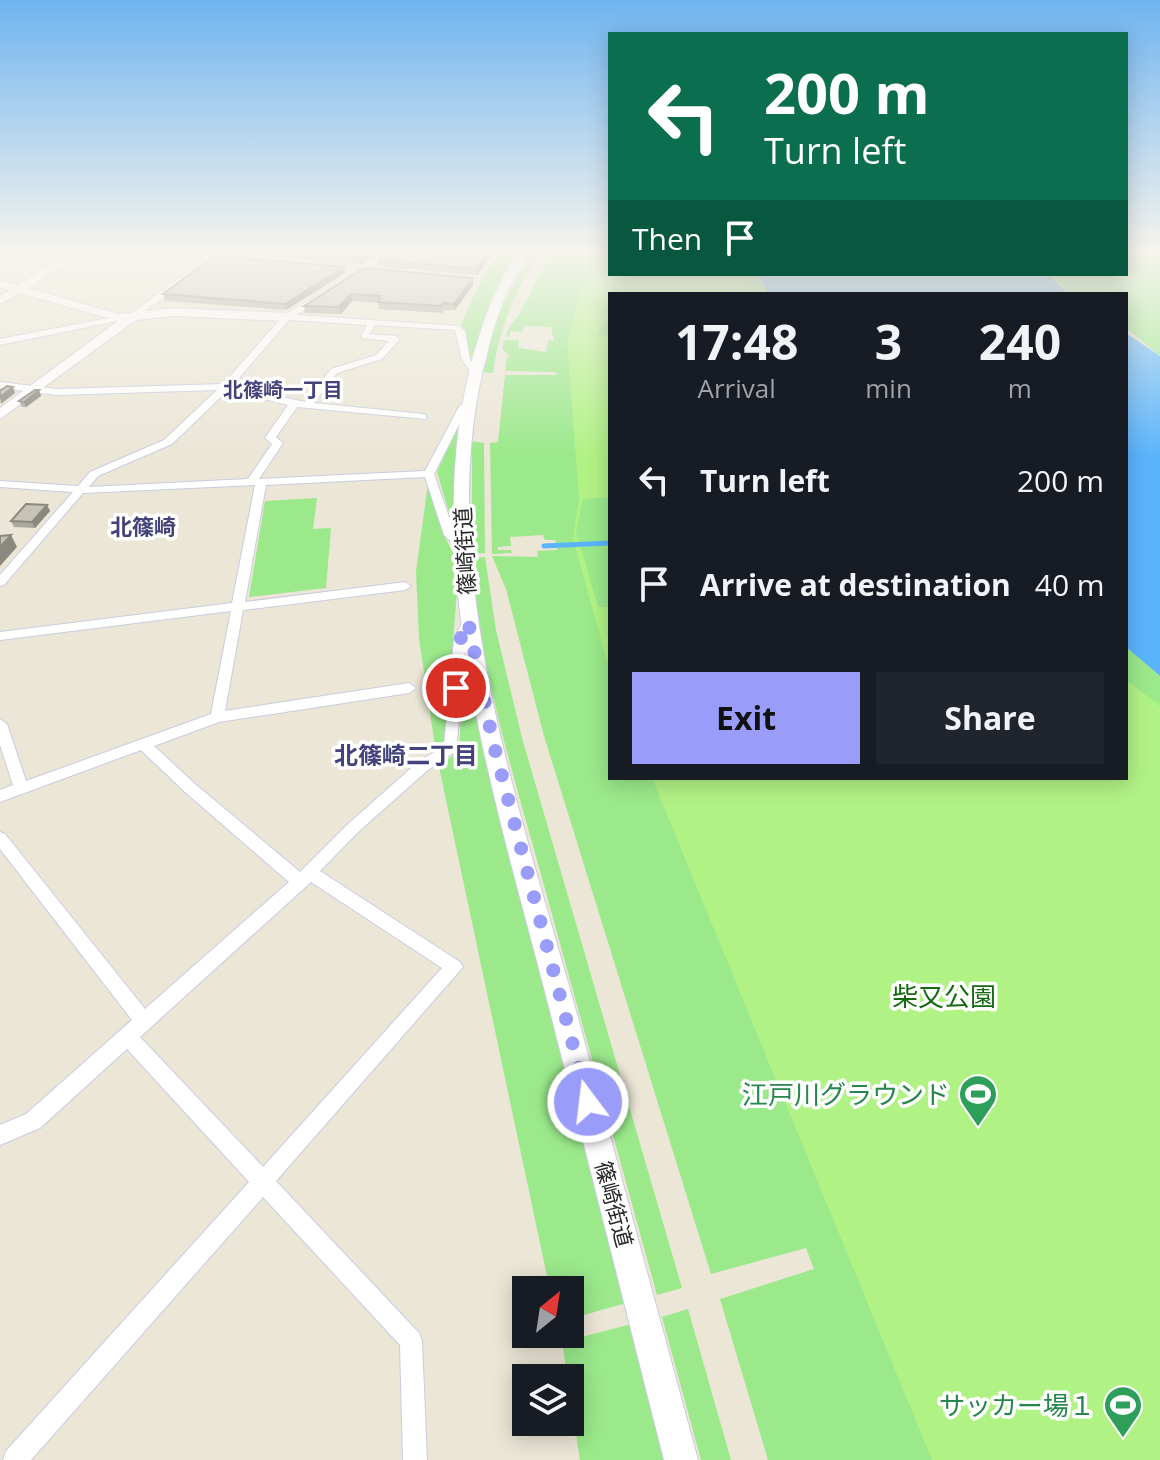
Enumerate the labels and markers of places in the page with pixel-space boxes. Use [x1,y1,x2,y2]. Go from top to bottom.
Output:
pin [422,654,490,722]
sports icon: 江戸川グラウンド [957,1073,999,1128]
place label: 江戸川グラウンド [742,1076,950,1112]
sports icon: サッカー場１ [1102,1384,1144,1439]
place label: サッカー場１ [939,1387,1095,1423]

